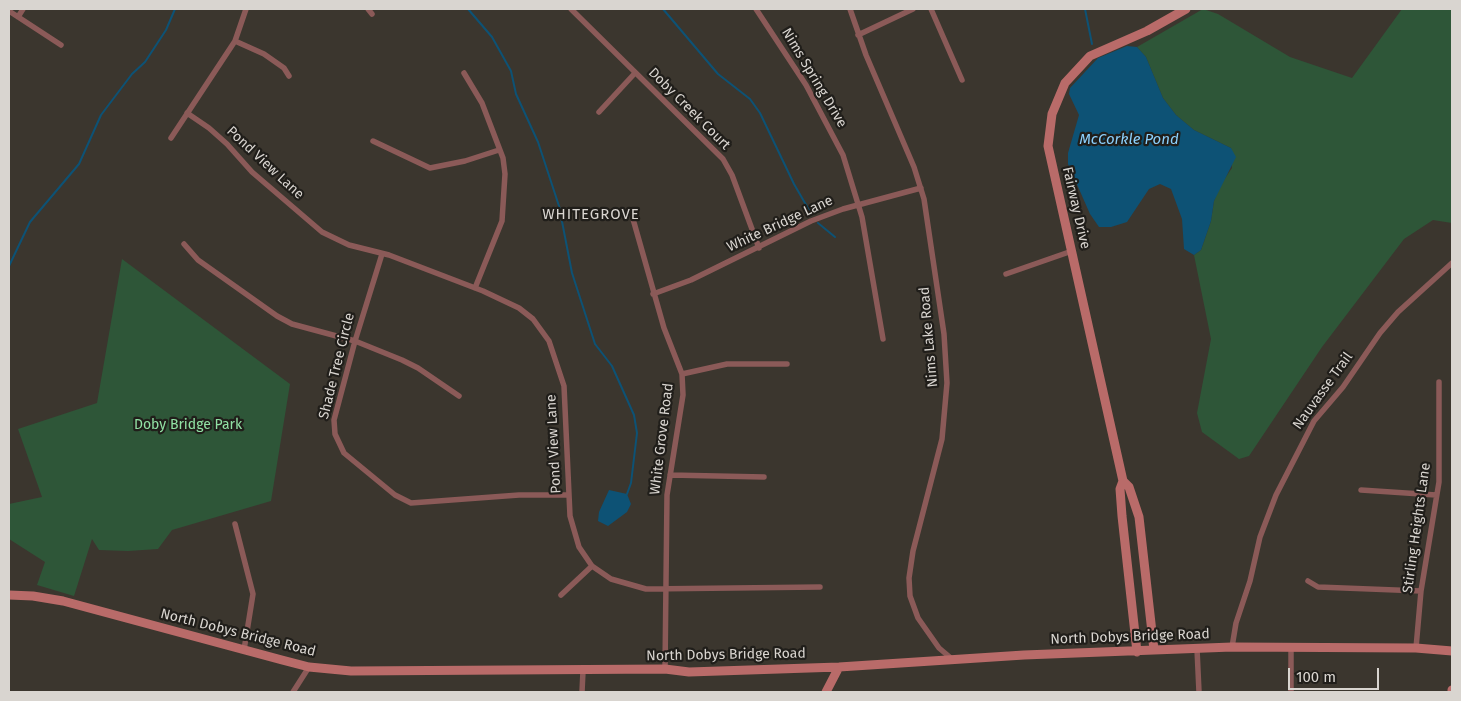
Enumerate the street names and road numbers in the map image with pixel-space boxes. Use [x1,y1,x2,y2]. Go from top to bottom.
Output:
street label: Nims Spring Drive [778,25,850,131]
street label: Doby Creek Court [644,64,734,154]
street label: Pond View Lane [223,123,307,203]
street label: Fairway Drive [1058,165,1094,251]
street label: White Bridge Lane [724,192,836,256]
street label: Nims Lake Road [916,286,942,388]
street label: Shade Tree Circle [316,311,358,421]
street label: Nauvasse Trail [1289,349,1357,433]
street label: White Grove Road [647,382,677,496]
street label: Pond View Lane [543,394,565,494]
street label: Stirling Heights Lane [1400,462,1434,594]
street label: North Dobys Bridge Road [159,606,317,660]
street label: North Dobys Bridge Road [1050,626,1210,648]
street label: North Dobys Bridge Road [646,645,806,665]

